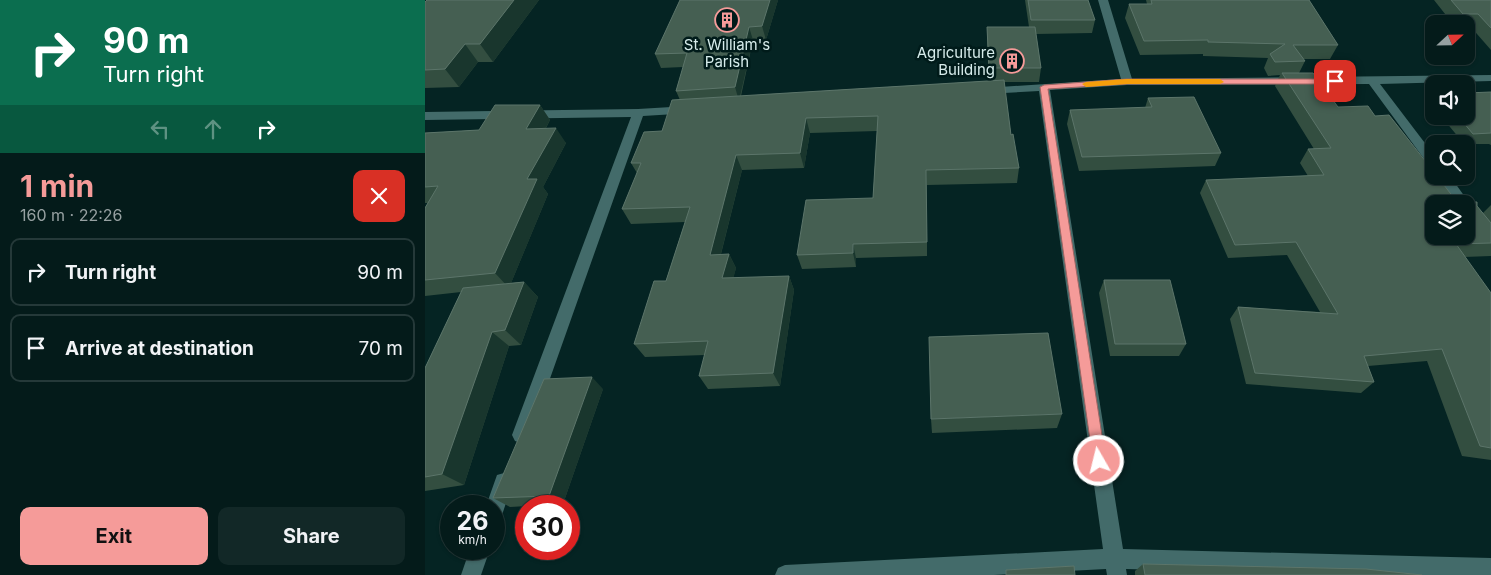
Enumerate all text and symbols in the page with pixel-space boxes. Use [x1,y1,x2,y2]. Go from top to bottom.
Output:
building icon: St. William's Parish [714,7,740,33]
north arrow [1425,15,1475,65]
map controls [1425,15,1475,245]
text: 90 m [103,19,190,61]
icon: right [20,20,85,85]
place label: St. William's Parish [684,35,770,71]
place label: Agriculture Building [917,43,995,79]
building icon: Agriculture Building [999,48,1025,74]
pin [1314,60,1356,102]
text: Turn right [103,61,204,87]
icon: arrive [1321,67,1349,95]
button: sound [1425,75,1475,125]
icon: left [146,115,174,143]
icon: ahead [199,115,227,143]
icon: right [252,115,280,143]
button: search [1425,135,1475,185]
text: 1 min [20,168,94,204]
button: close [353,170,405,222]
button: layers [1425,195,1475,245]
text: 160 m · 22:26 [20,205,122,225]
icon: right [22,258,50,286]
text: Turn right [65,261,156,284]
text: 90 m [357,261,403,284]
icon: arrive [22,334,50,362]
text: Arrive at destination [65,337,254,360]
text: 70 m [359,337,403,360]
position arrow [1072,434,1124,486]
speed limit sign: 30 [515,495,580,560]
text: 26 [457,506,488,536]
button: Exit [20,507,208,565]
button: Share [218,507,405,565]
text: km/h [458,532,487,547]

